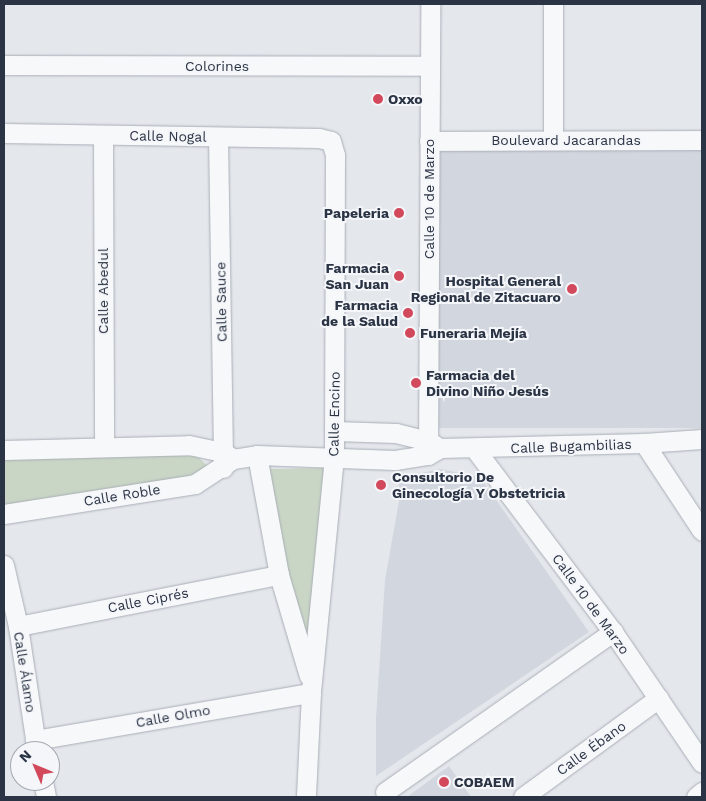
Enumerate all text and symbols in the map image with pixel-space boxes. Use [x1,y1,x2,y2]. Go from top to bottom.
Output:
street label: Colorines [185,58,249,74]
place label: Oxxo [388,91,423,107]
marker: Oxxo [372,93,384,105]
street label: Calle Nogal [129,127,207,145]
street label: Boulevard Jacarandas [491,132,641,148]
street label: Calle 10 de Marzo [421,139,437,259]
place label: Papeleria [324,205,389,221]
marker: Papeleria [393,207,405,219]
street label: Calle Abedul [95,248,111,334]
place label: Farmacia San Juan [325,260,389,292]
street label: Calle Sauce [212,262,230,342]
marker: Farmacia San Juan [393,270,405,282]
place label: Hospital General Regional de Zitacuaro [411,273,561,306]
marker: Hospital General Regional de Zitacuaro [565,282,579,296]
place label: Farmacia de la Salud [321,297,398,330]
marker: Farmacia de la Salud [402,307,414,319]
place label: Funeraria Mejía [420,325,527,341]
marker: Funeraria Mejía [404,327,416,339]
place label: Farmacia del Divino Niño Jesús [426,367,549,400]
street label: Calle Encino [325,371,343,457]
marker: Farmacia del Divino Niño Jesús [410,377,422,389]
street label: Calle Bugambilias [510,435,632,457]
place label: Consultorio De Ginecología Y Obstetricia [392,469,566,502]
marker: Consultorio De Ginecología Y Obstetricia [374,478,388,492]
street label: Calle Roble [82,481,162,509]
street label: Calle 10 de Marzo [549,550,633,658]
street label: Calle Ciprés [106,584,190,616]
street label: Calle Álamo [10,630,40,714]
street label: Calle Olmo [134,701,212,731]
street label: Calle Ébano [553,717,629,779]
north arrow [10,741,60,791]
text: N [16,747,34,765]
place label: COBAEM [454,774,514,790]
marker: COBAEM [438,776,450,788]

